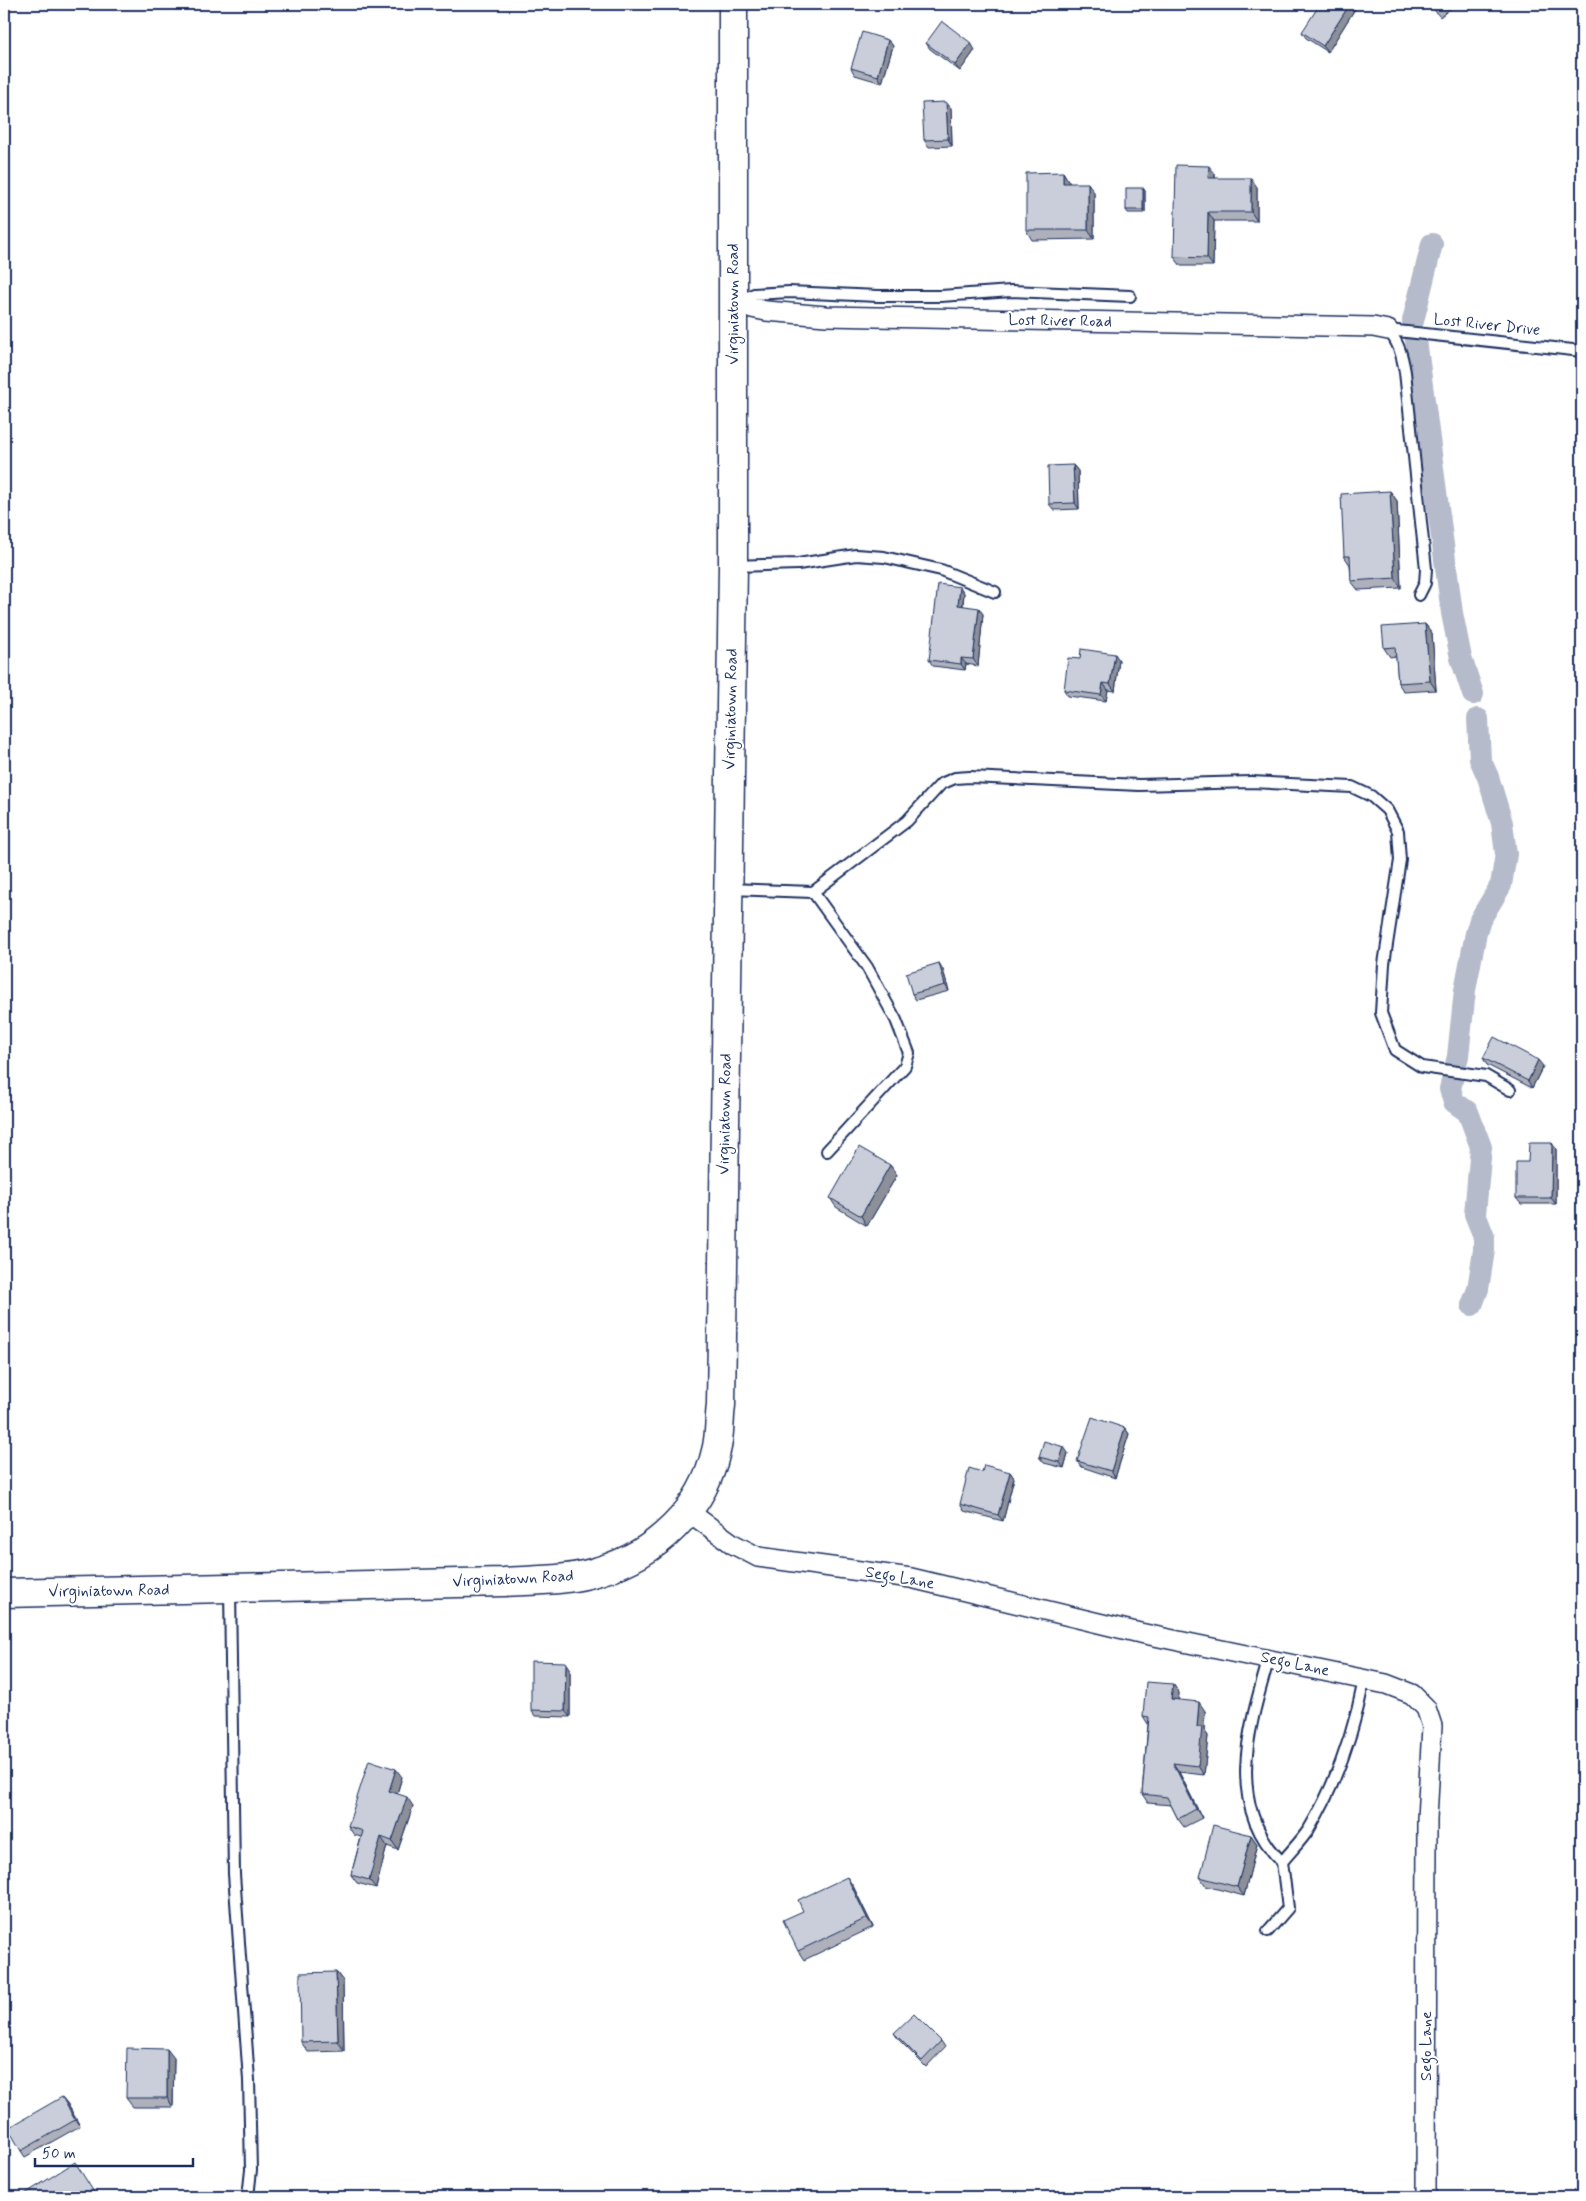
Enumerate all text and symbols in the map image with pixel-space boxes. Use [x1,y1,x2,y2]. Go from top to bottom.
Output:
street label: Virginiatown Road [723,243,745,365]
street label: Lost River Drive [1433,309,1541,341]
street label: Lost River Road [1008,310,1112,332]
street label: Virginiatown Road [719,648,744,770]
street label: Virginiatown Road [713,1053,738,1175]
street label: Sego Lane [864,1562,936,1595]
street label: Virginiatown Road [452,1565,574,1594]
street label: Virginiatown Road [48,1579,170,1604]
street label: Sego Lane [1258,1646,1331,1683]
street label: Sego Lane [1416,2011,1438,2081]
scale bar [35,2136,192,2168]
text: 50 m [42,2144,76,2164]

